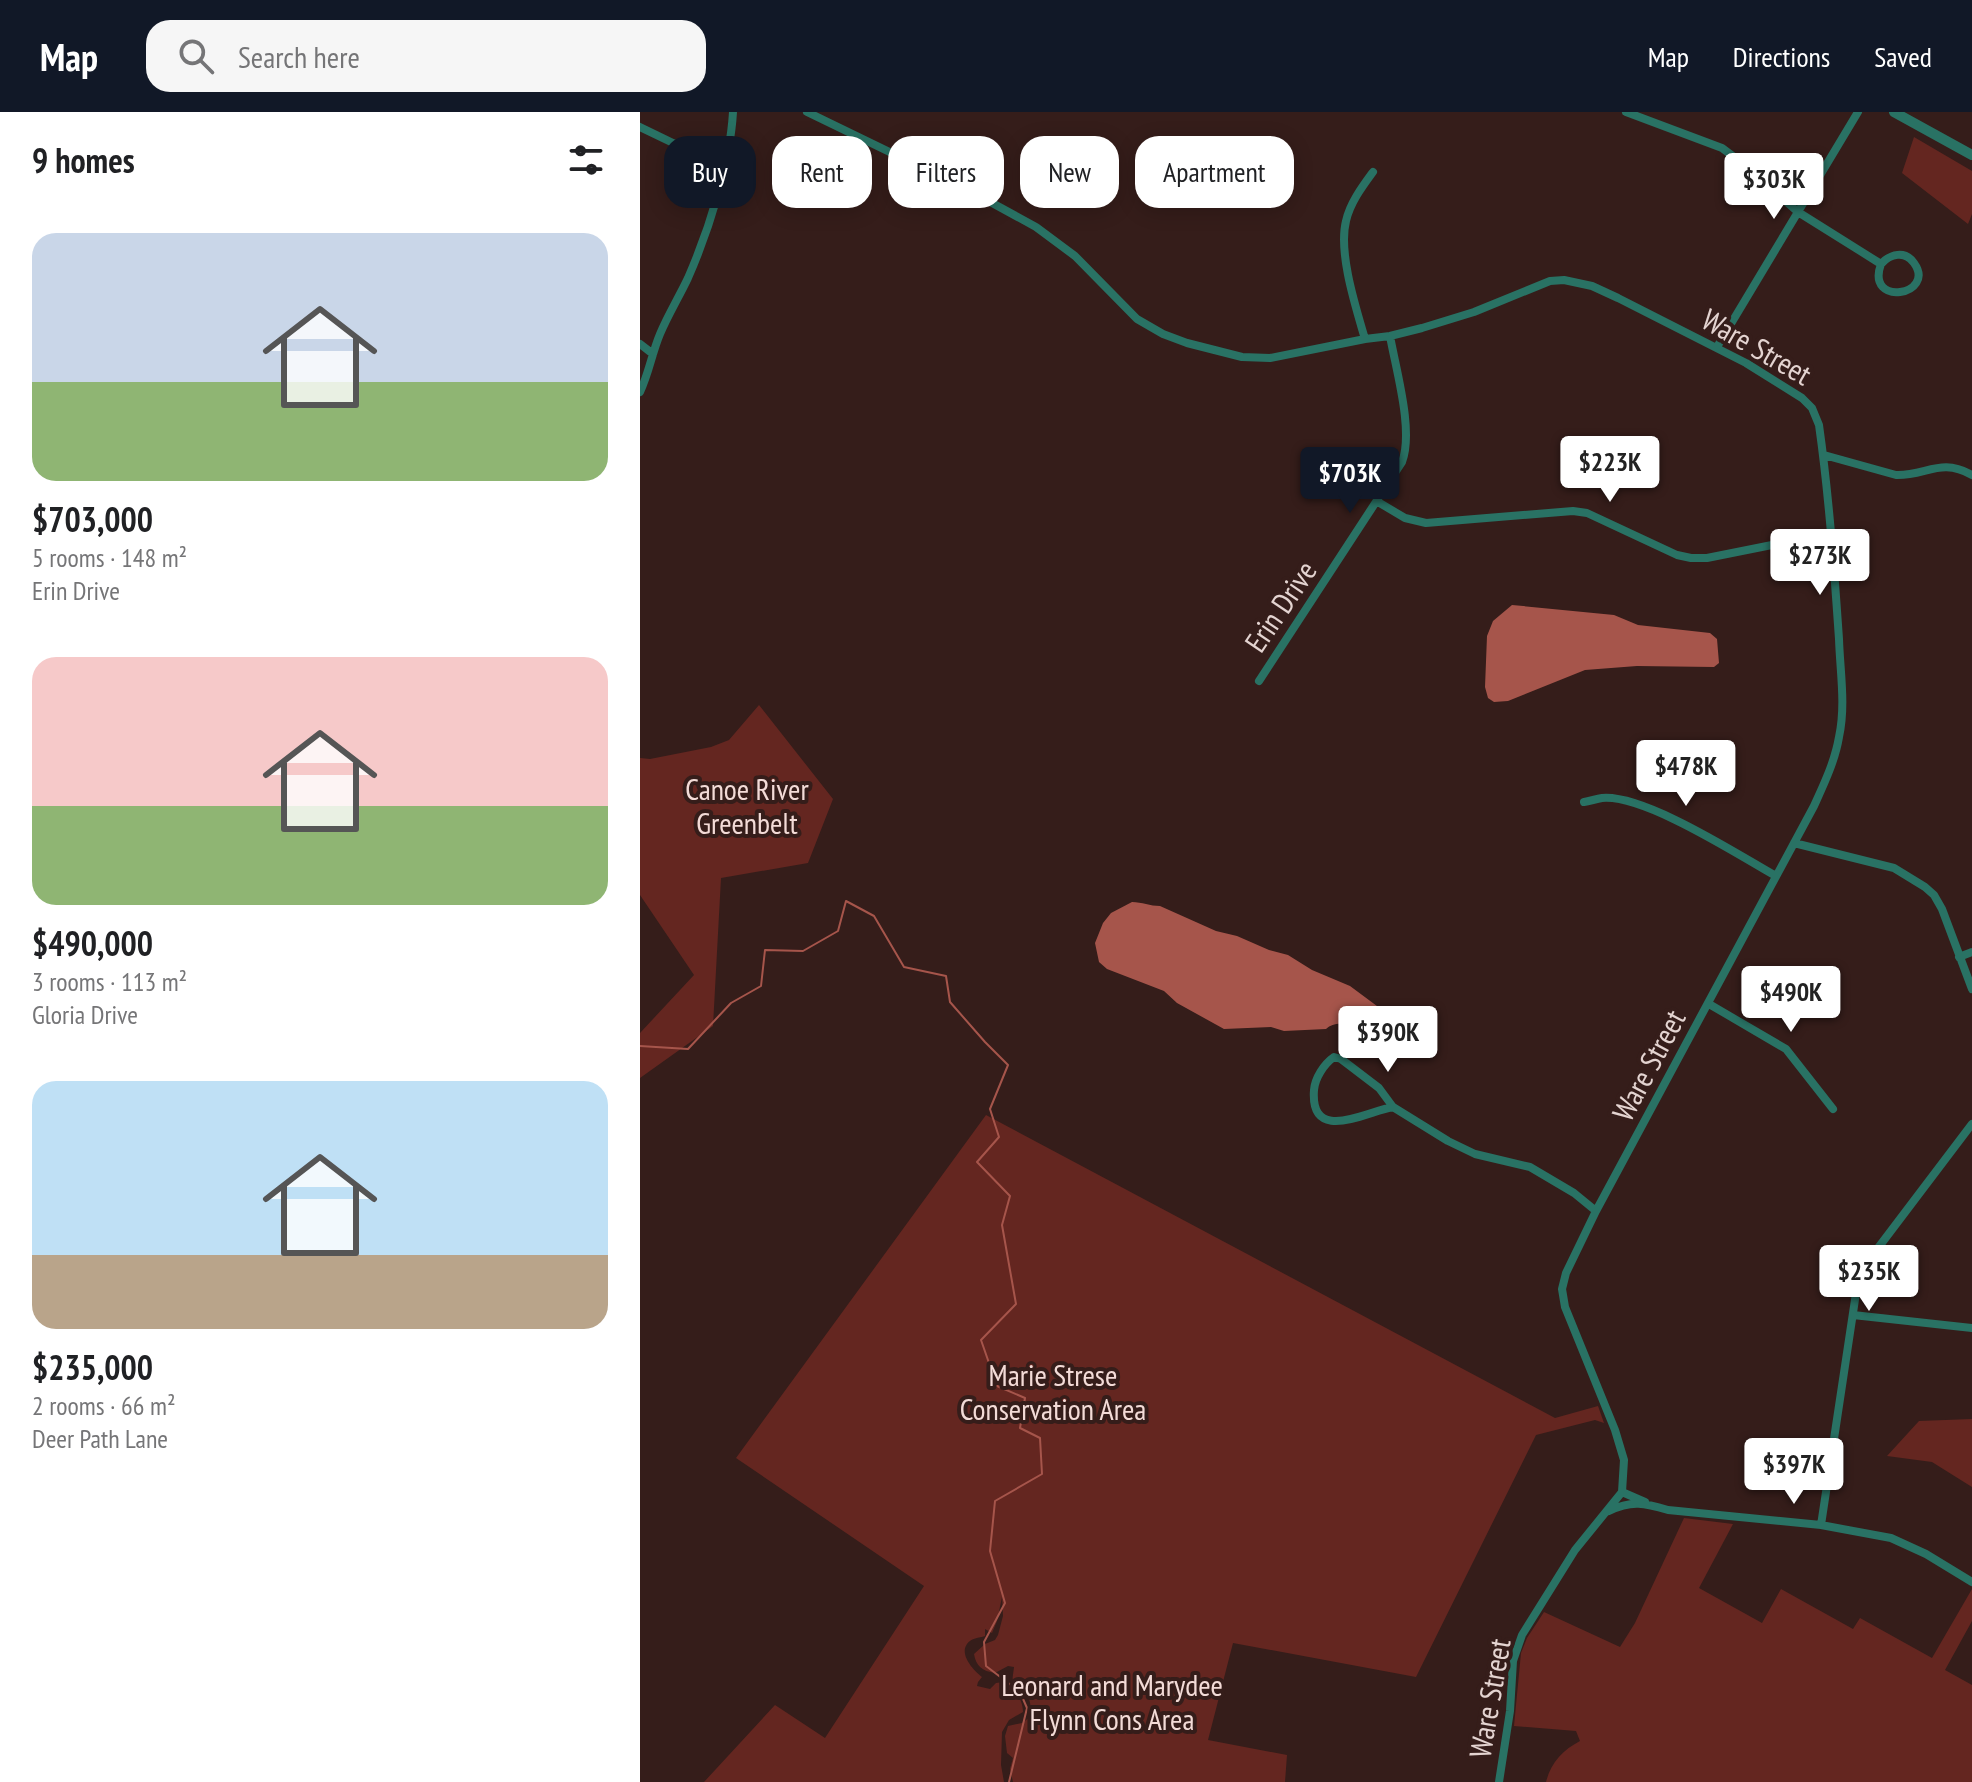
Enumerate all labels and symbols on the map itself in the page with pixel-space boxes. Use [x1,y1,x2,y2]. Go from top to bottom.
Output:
pin: $303K [1718,153,1830,221]
street label: Ware Street [1695,299,1819,393]
pin: $223K [1554,436,1666,504]
pin: $703K [1294,447,1406,515]
pin: $273K [1764,529,1876,597]
street label: Erin Drive [1235,553,1325,659]
pin: $478K [1630,740,1742,808]
park label: Canoe River Greenbelt [685,769,809,842]
pin: $490K [1735,966,1847,1034]
street label: Ware Street [1603,1002,1694,1127]
pin: $390K [1332,1006,1444,1074]
pin: $235K [1813,1245,1925,1313]
park label: Marie Strese Conservation Area [960,1355,1146,1428]
pin: $397K [1738,1438,1850,1506]
street label: Ware Street [1459,1635,1519,1761]
park label: Leonard and Marydee Flynn Cons Area [1001,1665,1223,1738]

